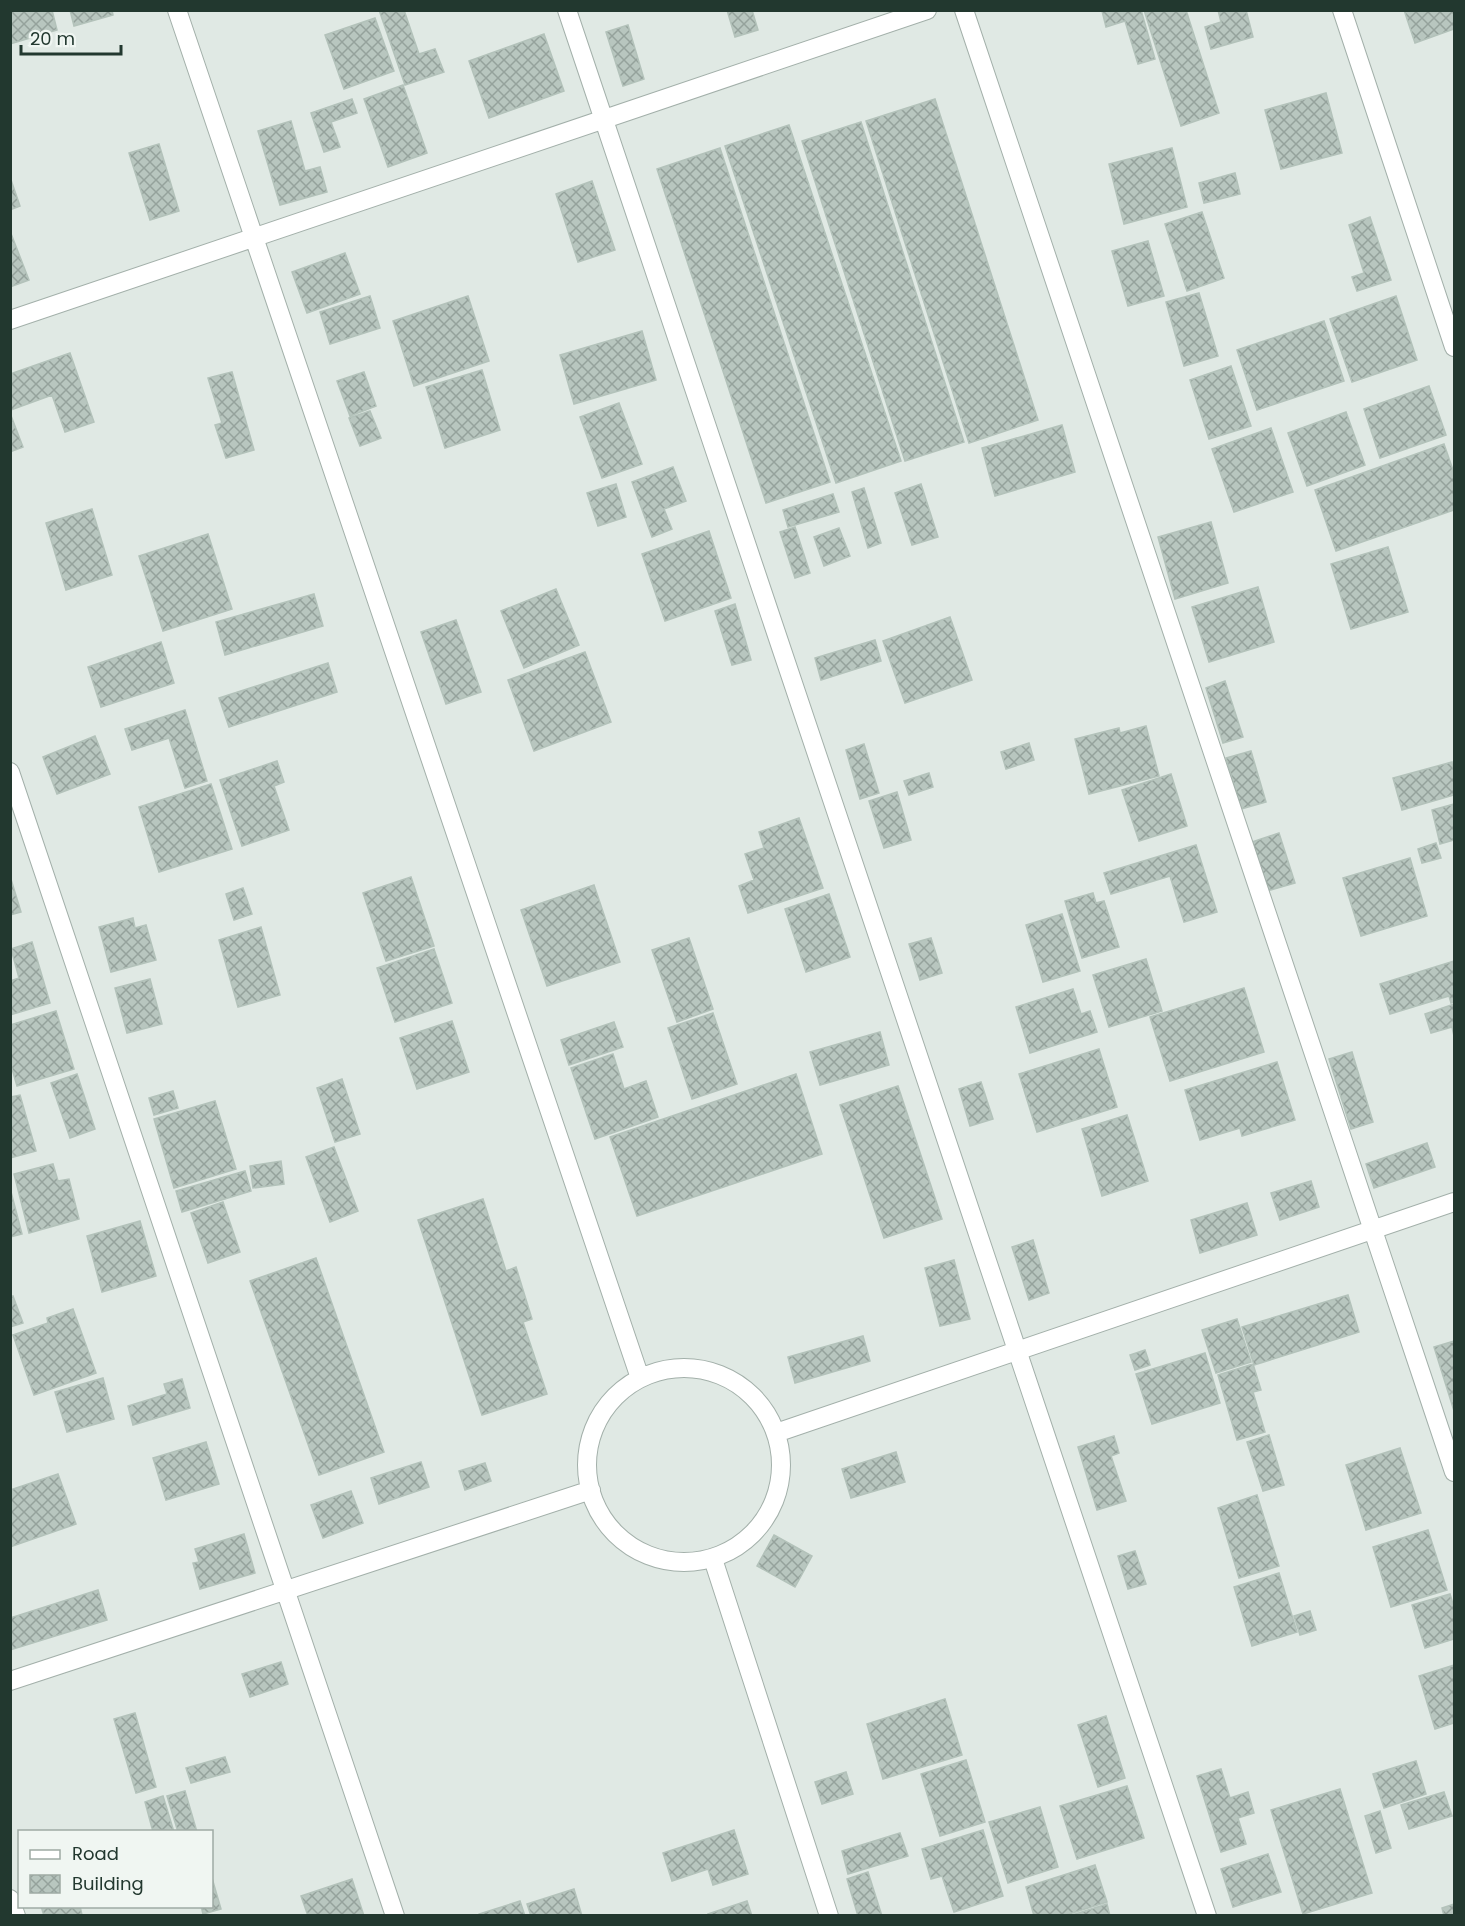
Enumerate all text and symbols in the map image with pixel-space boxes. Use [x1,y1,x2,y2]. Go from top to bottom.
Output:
scale bar [21,18,122,56]
text: 20 m [30,26,75,51]
legend [18,1830,213,1908]
text: Road [72,1841,119,1866]
text: Building [72,1871,144,1896]

